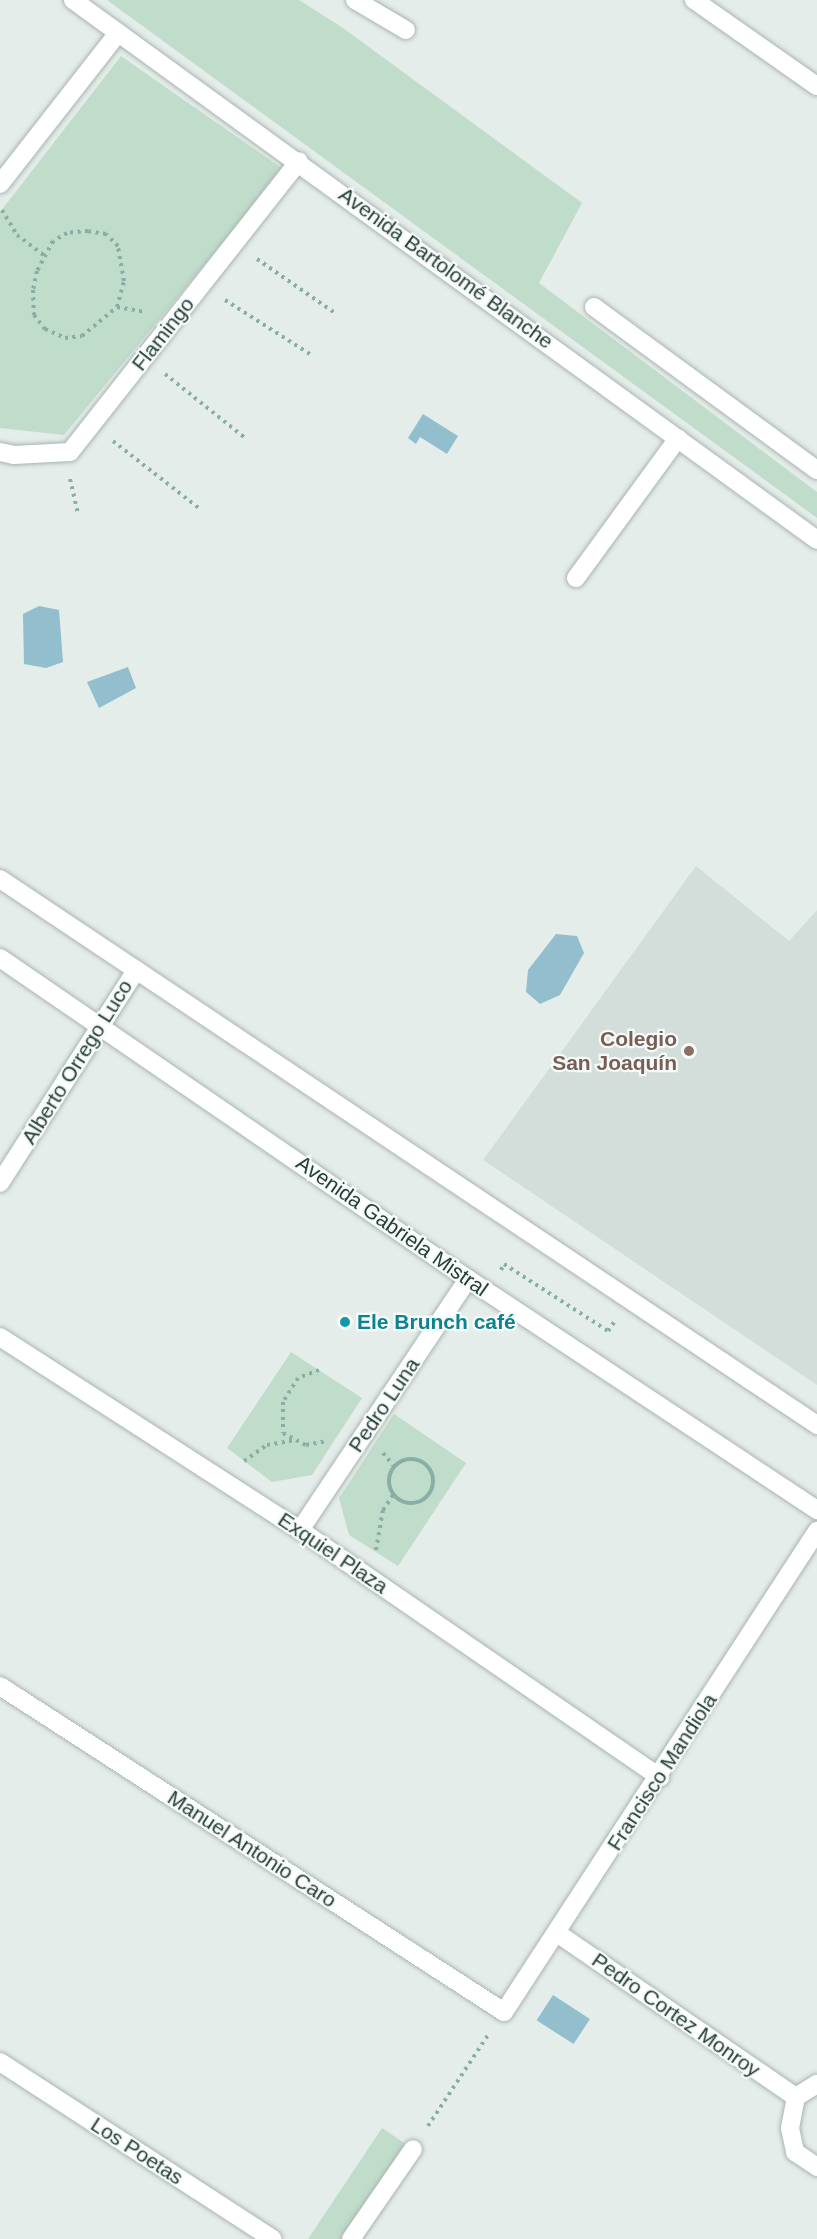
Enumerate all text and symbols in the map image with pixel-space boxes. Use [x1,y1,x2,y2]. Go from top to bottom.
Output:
street label: Avenida Bartolomé Blanche [334,182,558,354]
street label: Flamingo [126,292,200,376]
street label: Alberto Orrego Luco [16,975,138,1149]
place label: Colegio San Joaquín [552,1026,677,1076]
marker: Colegio San Joaquín [682,1044,696,1058]
street label: Avenida Gabriela Mistral [291,1150,493,1302]
place label: Ele Brunch café [357,1309,516,1335]
marker: Ele Brunch café [338,1315,352,1329]
street label: Pedro Luna [343,1353,425,1457]
street label: Exquiel Plaza [273,1507,393,1599]
street label: Francisco Mandiola [602,1689,722,1855]
street label: Manuel Antonio Caro [162,1785,342,1913]
street label: Pedro Cortez Monroy [587,1947,765,2083]
street label: Los Poetas [86,2112,188,2190]

